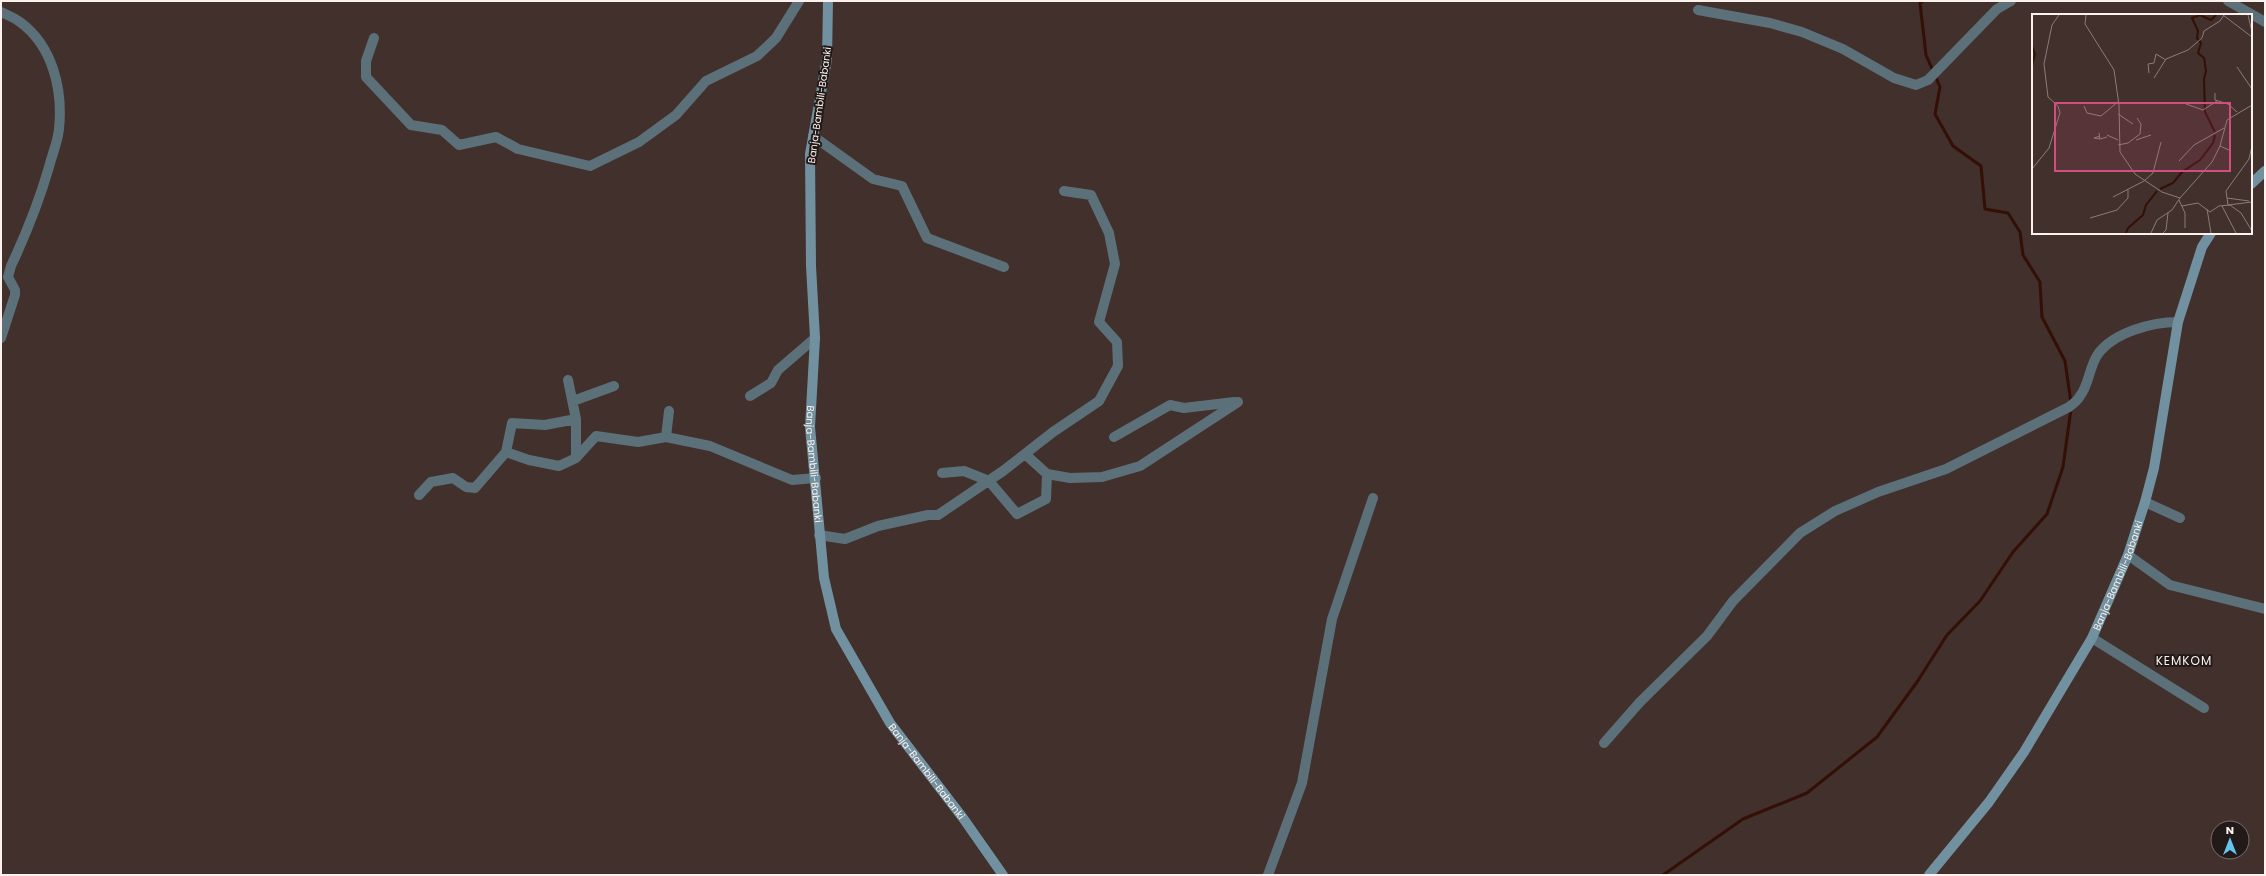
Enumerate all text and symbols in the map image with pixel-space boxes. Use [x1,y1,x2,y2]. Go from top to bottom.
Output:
inset map [2032,14,2252,234]
street label: Banja-Bambili-Babanki [804,46,835,164]
street label: Banja-Bambili-Babanki [802,405,826,523]
street label: Banja-Bambili-Babanki [2089,519,2147,633]
district label: KEMKOM [2156,652,2212,669]
street label: Banja-Bambili-Babanki [885,720,968,823]
north arrow [2210,820,2250,860]
text: N [2226,822,2234,838]

